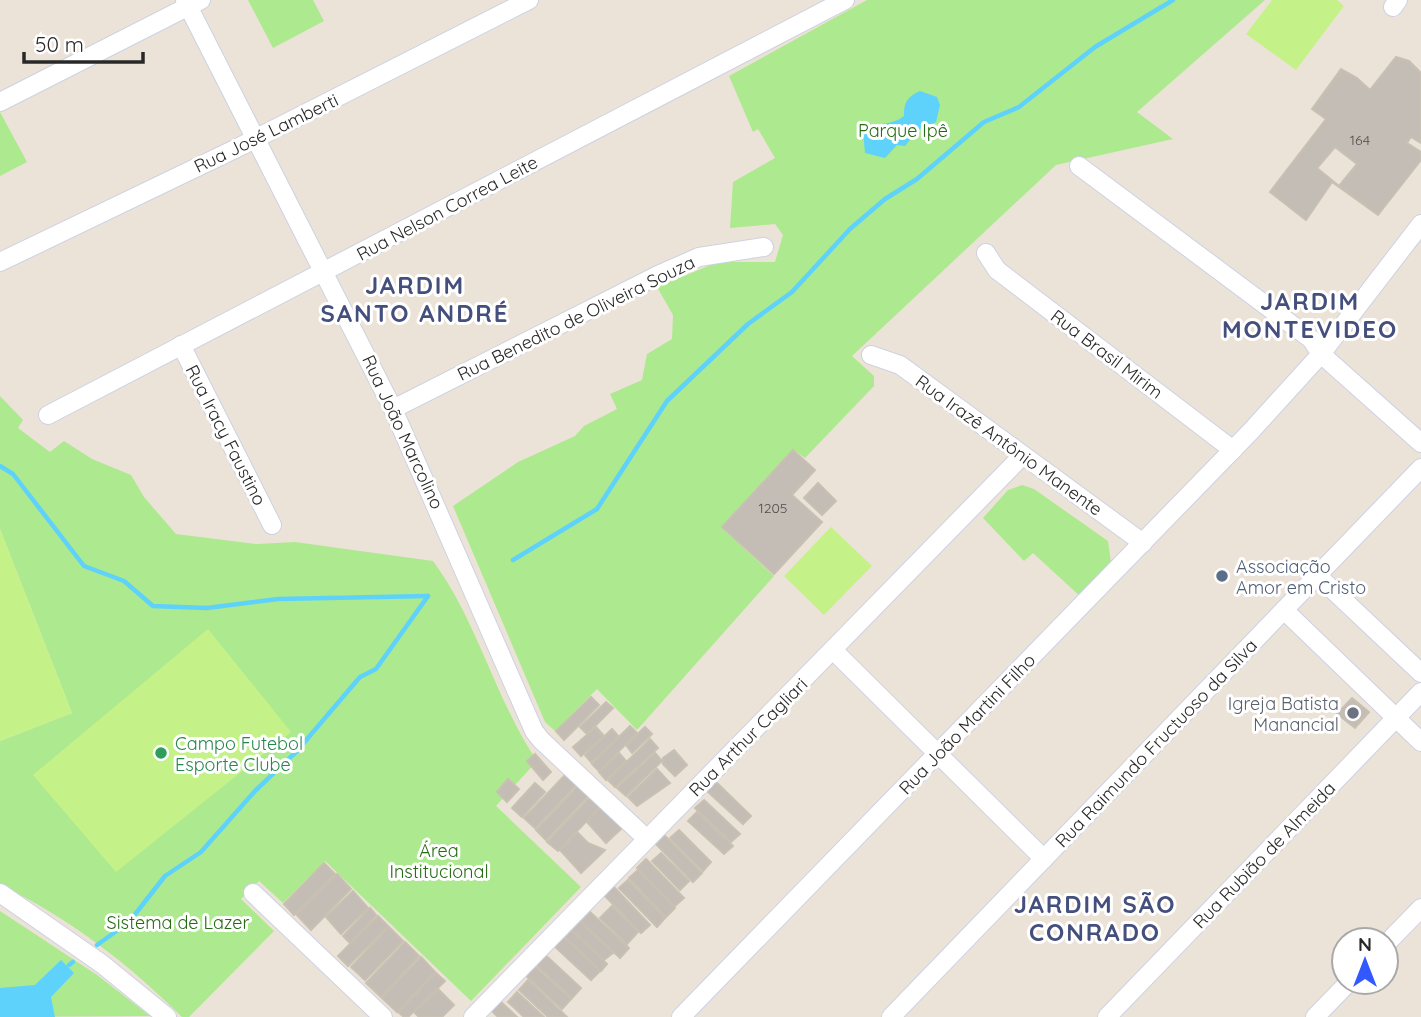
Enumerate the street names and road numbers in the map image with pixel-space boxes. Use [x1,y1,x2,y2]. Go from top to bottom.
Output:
street label: Rua José Lamberti [190,88,342,178]
street label: Rua Nelson Correa Leite [352,150,542,266]
street label: Rua Benedito de Oliveira Souza [453,250,699,386]
street label: Rua Brasil Mirim [1046,304,1168,404]
street label: Rua João Marcolino [357,351,449,513]
street label: Rua Iracy Faustino [181,361,271,509]
street label: Rua Irazê Antônio Manente [911,369,1107,521]
street label: Rua Raimundo Fructuoso da Silva [1050,634,1262,852]
street label: Rua João Martini Filho [894,649,1040,799]
street label: Rua Arthur Cagliari [684,673,812,801]
street label: Rua Rubião de Almeida [1188,777,1340,933]

